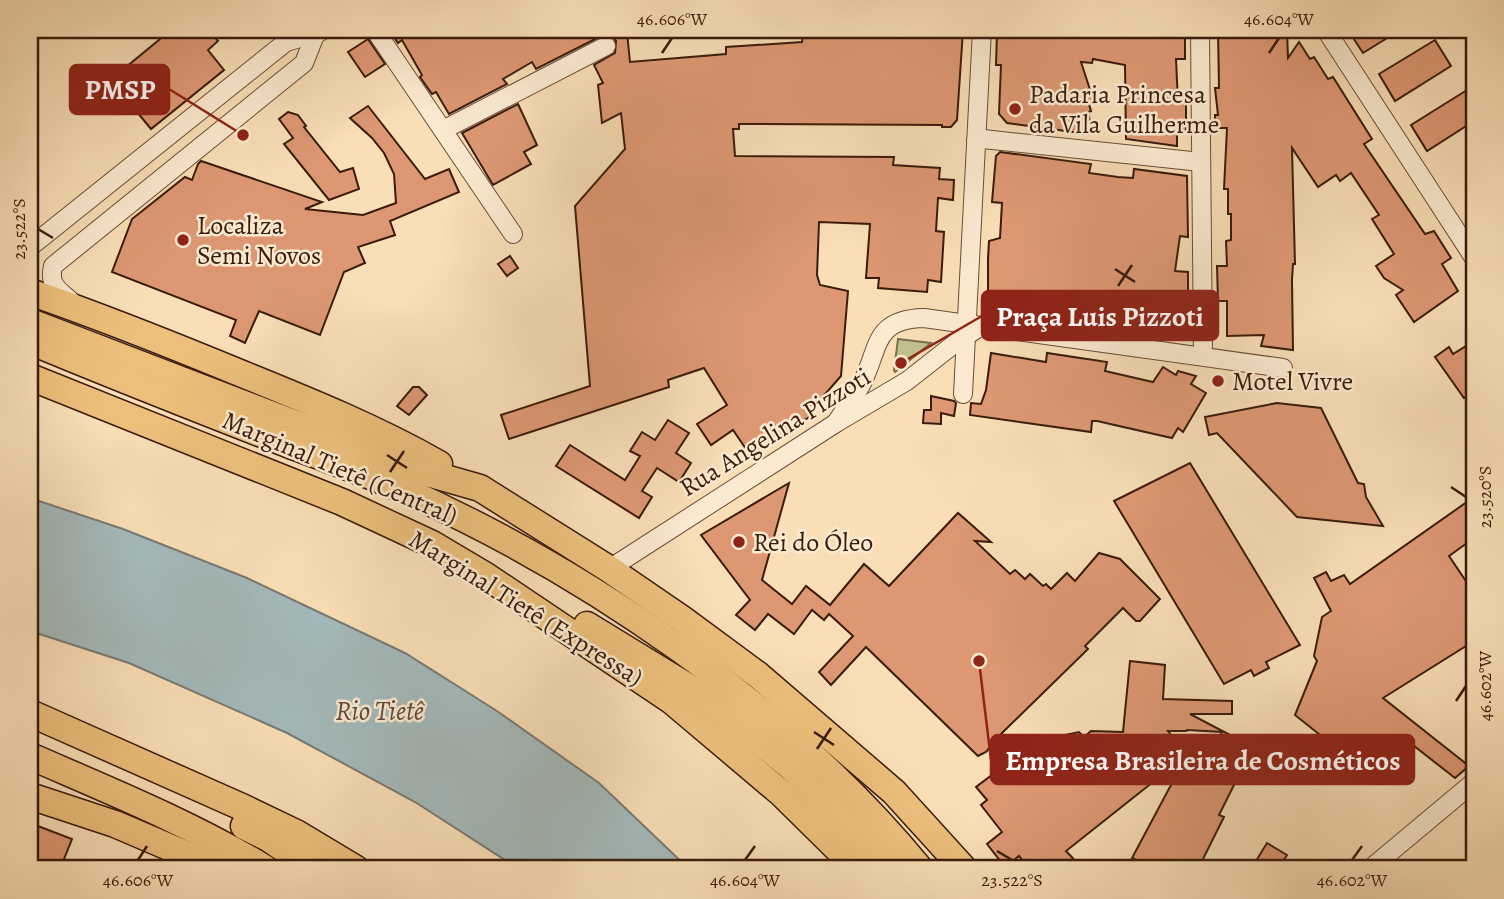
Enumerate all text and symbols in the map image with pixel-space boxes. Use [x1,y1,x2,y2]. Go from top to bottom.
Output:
text: 46.606°W [637,7,707,31]
text: 46.604°W [1244,7,1314,31]
callout: PMSP [70,65,169,114]
text: PMSP [85,71,155,109]
place label: Padaria Princesa da Vila Guilherme [1029,77,1219,142]
marker: Padaria Princesa da Vila Guilherme [1007,101,1023,117]
text: 23.522°S [7,198,31,260]
place label: Localiza Semi Novos [197,208,321,273]
marker: Localiza Semi Novos [175,232,191,248]
callout: Praça Luis Pizzoti [982,291,1218,340]
text: Praça Luis Pizzoti [996,298,1204,336]
street label: Rua Angelina Pizzoti [673,359,877,505]
place label: Motel Vivre [1232,364,1353,399]
marker: Motel Vivre [1210,373,1226,389]
street label: Marginal Tietê (Central) [217,403,463,533]
text: 23.520°S [1473,466,1497,528]
street label: Marginal Tietê (Expressa) [402,522,650,694]
place label: Rei do Óleo [753,525,873,560]
marker: Rei do Óleo [731,534,747,550]
text: 46.602°W [1473,650,1497,721]
water label: Rio Tietê [335,692,426,730]
callout: Empresa Brasileira de Cosméticos [991,735,1414,784]
text: Empresa Brasileira de Cosméticos [1005,742,1401,780]
text: 46.606°W [103,868,173,892]
text: 46.604°W [710,868,780,892]
text: 23.522°S [981,868,1043,892]
text: 46.602°W [1317,868,1388,892]

